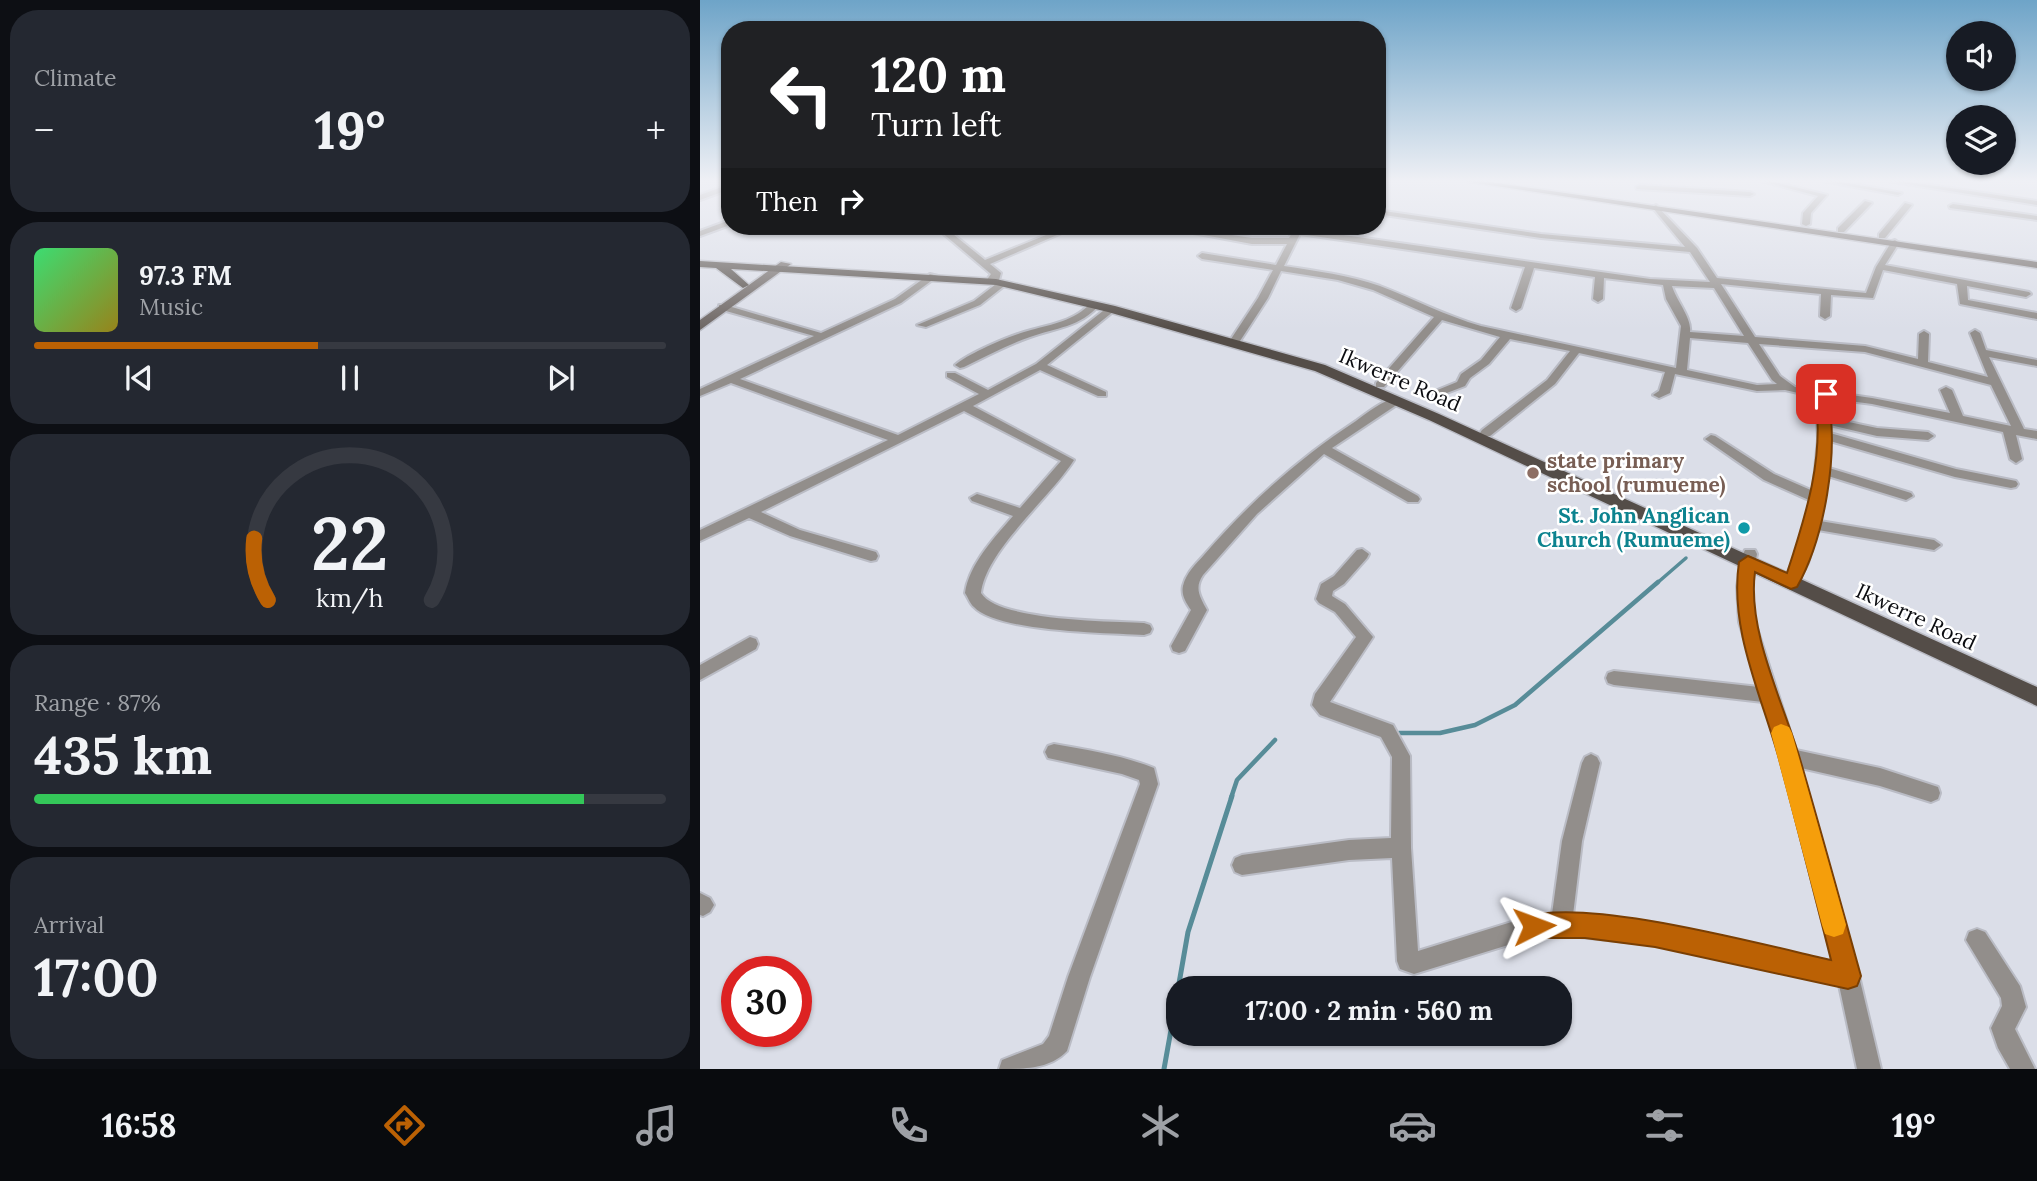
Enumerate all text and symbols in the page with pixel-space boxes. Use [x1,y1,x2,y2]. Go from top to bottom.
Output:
map controls [1946,21,2016,175]
button: sound [1946,21,2016,91]
text: 120 m [871,43,1006,105]
icon: left [756,49,847,140]
text: Climate [34,63,116,92]
text: 19° [315,97,385,163]
text: Turn left [871,104,1001,145]
button: layers [1946,105,2016,175]
text: − [34,106,54,154]
text: + [646,106,666,154]
icon: right [832,182,870,220]
text: Then [756,185,818,218]
text: 97.3 FM [139,259,232,292]
text: Music [139,292,203,321]
street label: Ikwerre Road [1335,342,1465,417]
icon: previous [120,359,158,397]
icon: pause [331,359,369,397]
icon: next [542,359,580,397]
pin [1796,364,1856,424]
icon: arrive [1807,375,1845,413]
place label: state primary school (rumueme) [1547,447,1725,498]
marker: state primary school (rumueme) [1525,465,1541,481]
text: 22 [311,498,389,591]
place label: St. John Anglican Church (Rumueme) [1537,502,1730,553]
marker: St. John Anglican Church (Rumueme) [1736,520,1752,536]
street label: Ikwerre Road [1852,577,1981,656]
text: km/h [316,582,384,614]
text: Range · 87% [34,688,161,717]
text: 435 km [34,722,212,788]
position arrow [1497,889,1571,963]
text: Arrival [34,910,104,939]
text: 17:00 [34,944,159,1010]
speed limit sign: 30 [721,956,812,1047]
text: 17:00 · 2 min · 560 m [1245,994,1493,1027]
icon: directions [380,1101,429,1150]
icon: music [632,1101,681,1150]
icon: phone [884,1101,933,1150]
icon: climate [1136,1101,1185,1150]
icon: car [1388,1101,1437,1150]
icon: filters [1640,1101,1689,1150]
text: 16:58 [102,1105,177,1146]
text: 19° [1892,1105,1935,1146]

